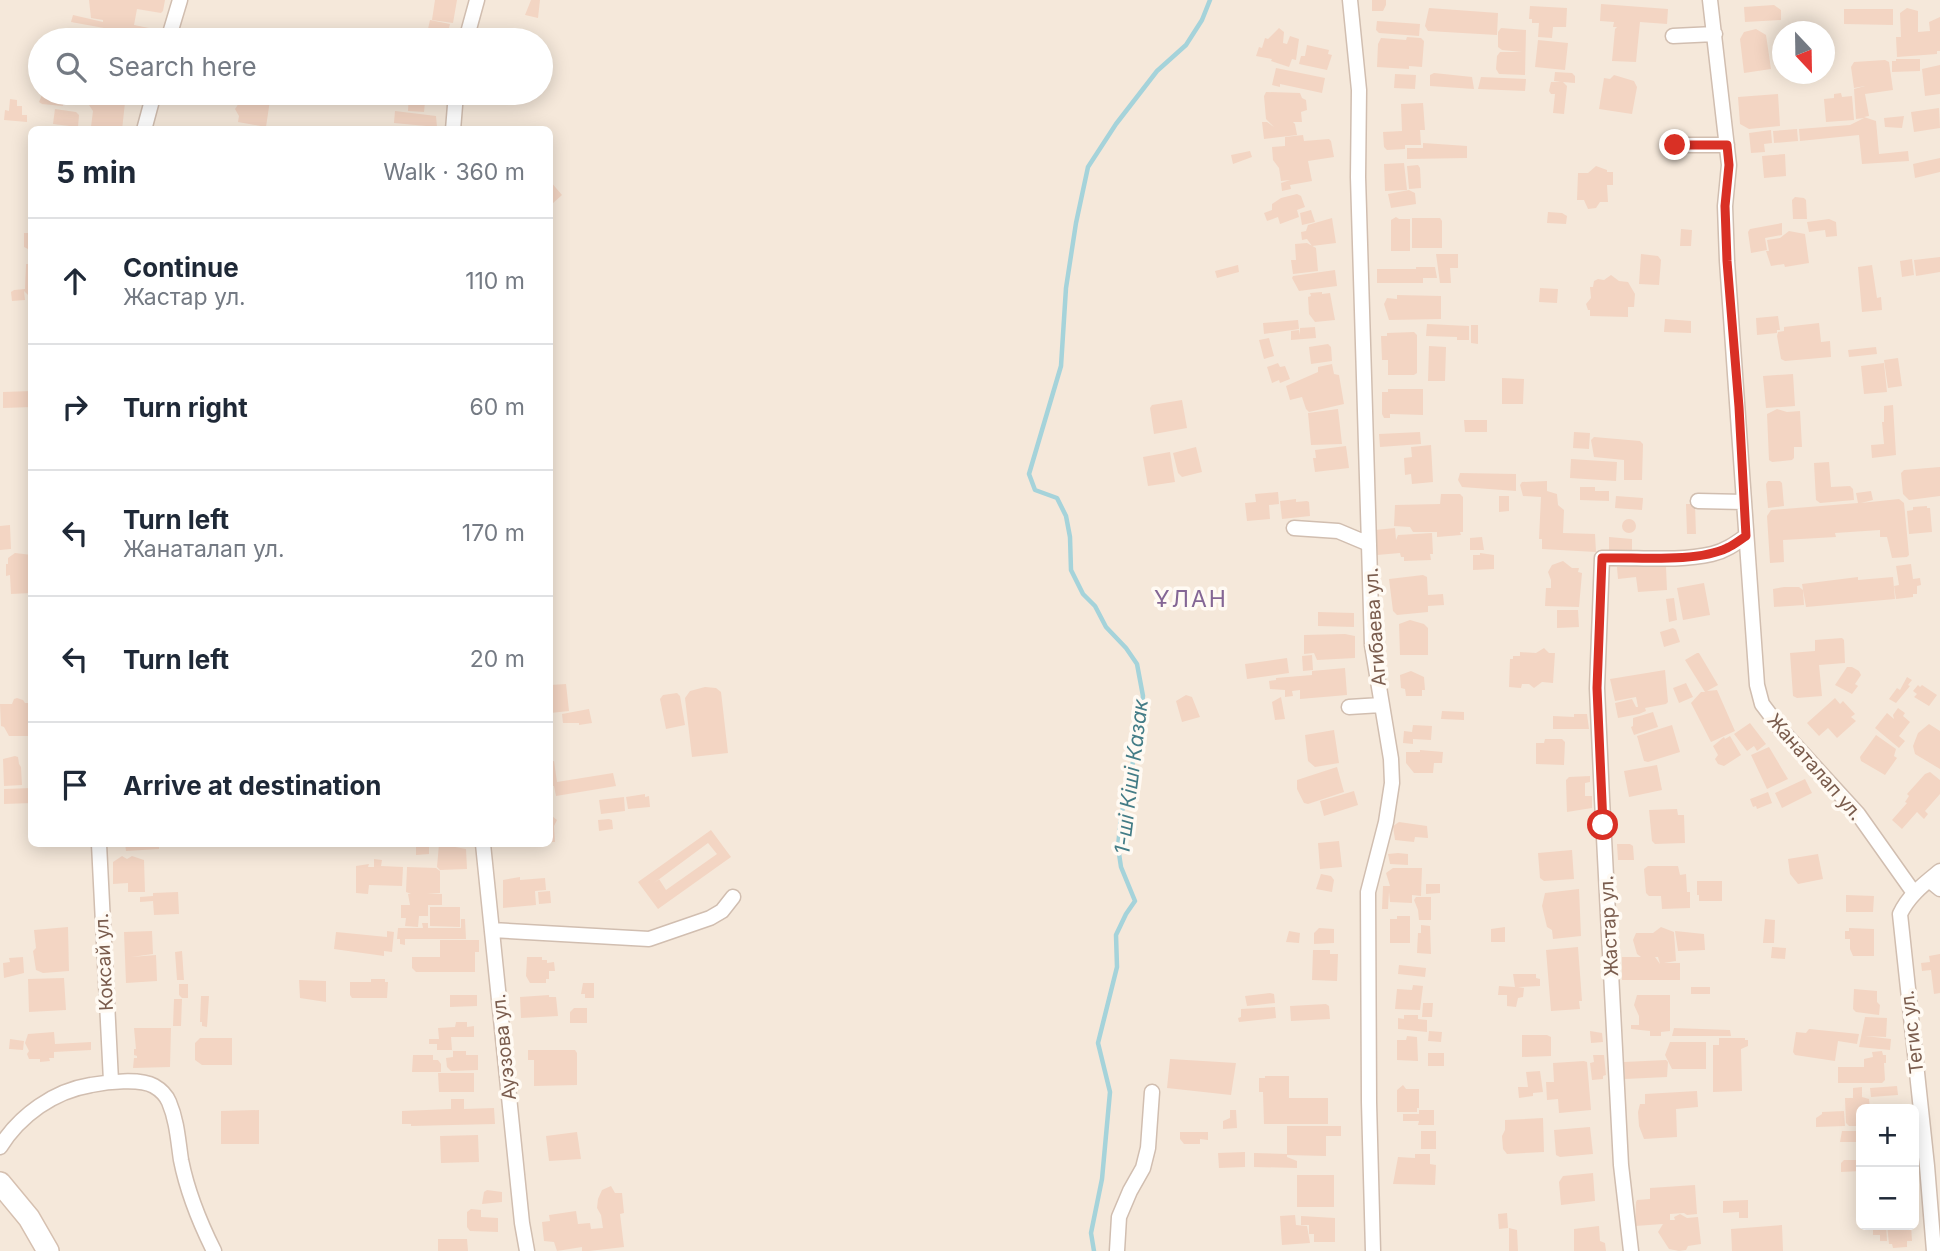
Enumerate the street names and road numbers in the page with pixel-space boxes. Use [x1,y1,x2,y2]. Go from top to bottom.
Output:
street label: Агибаева ул. [1359,567,1391,687]
street label: Жанаталап ул. [1762,709,1868,825]
street label: Жастар ул. [1595,875,1623,977]
street label: Коксай ул. [90,913,118,1011]
street label: Тегис ул. [1895,989,1929,1075]
street label: Ауэзова ул. [487,993,521,1101]

